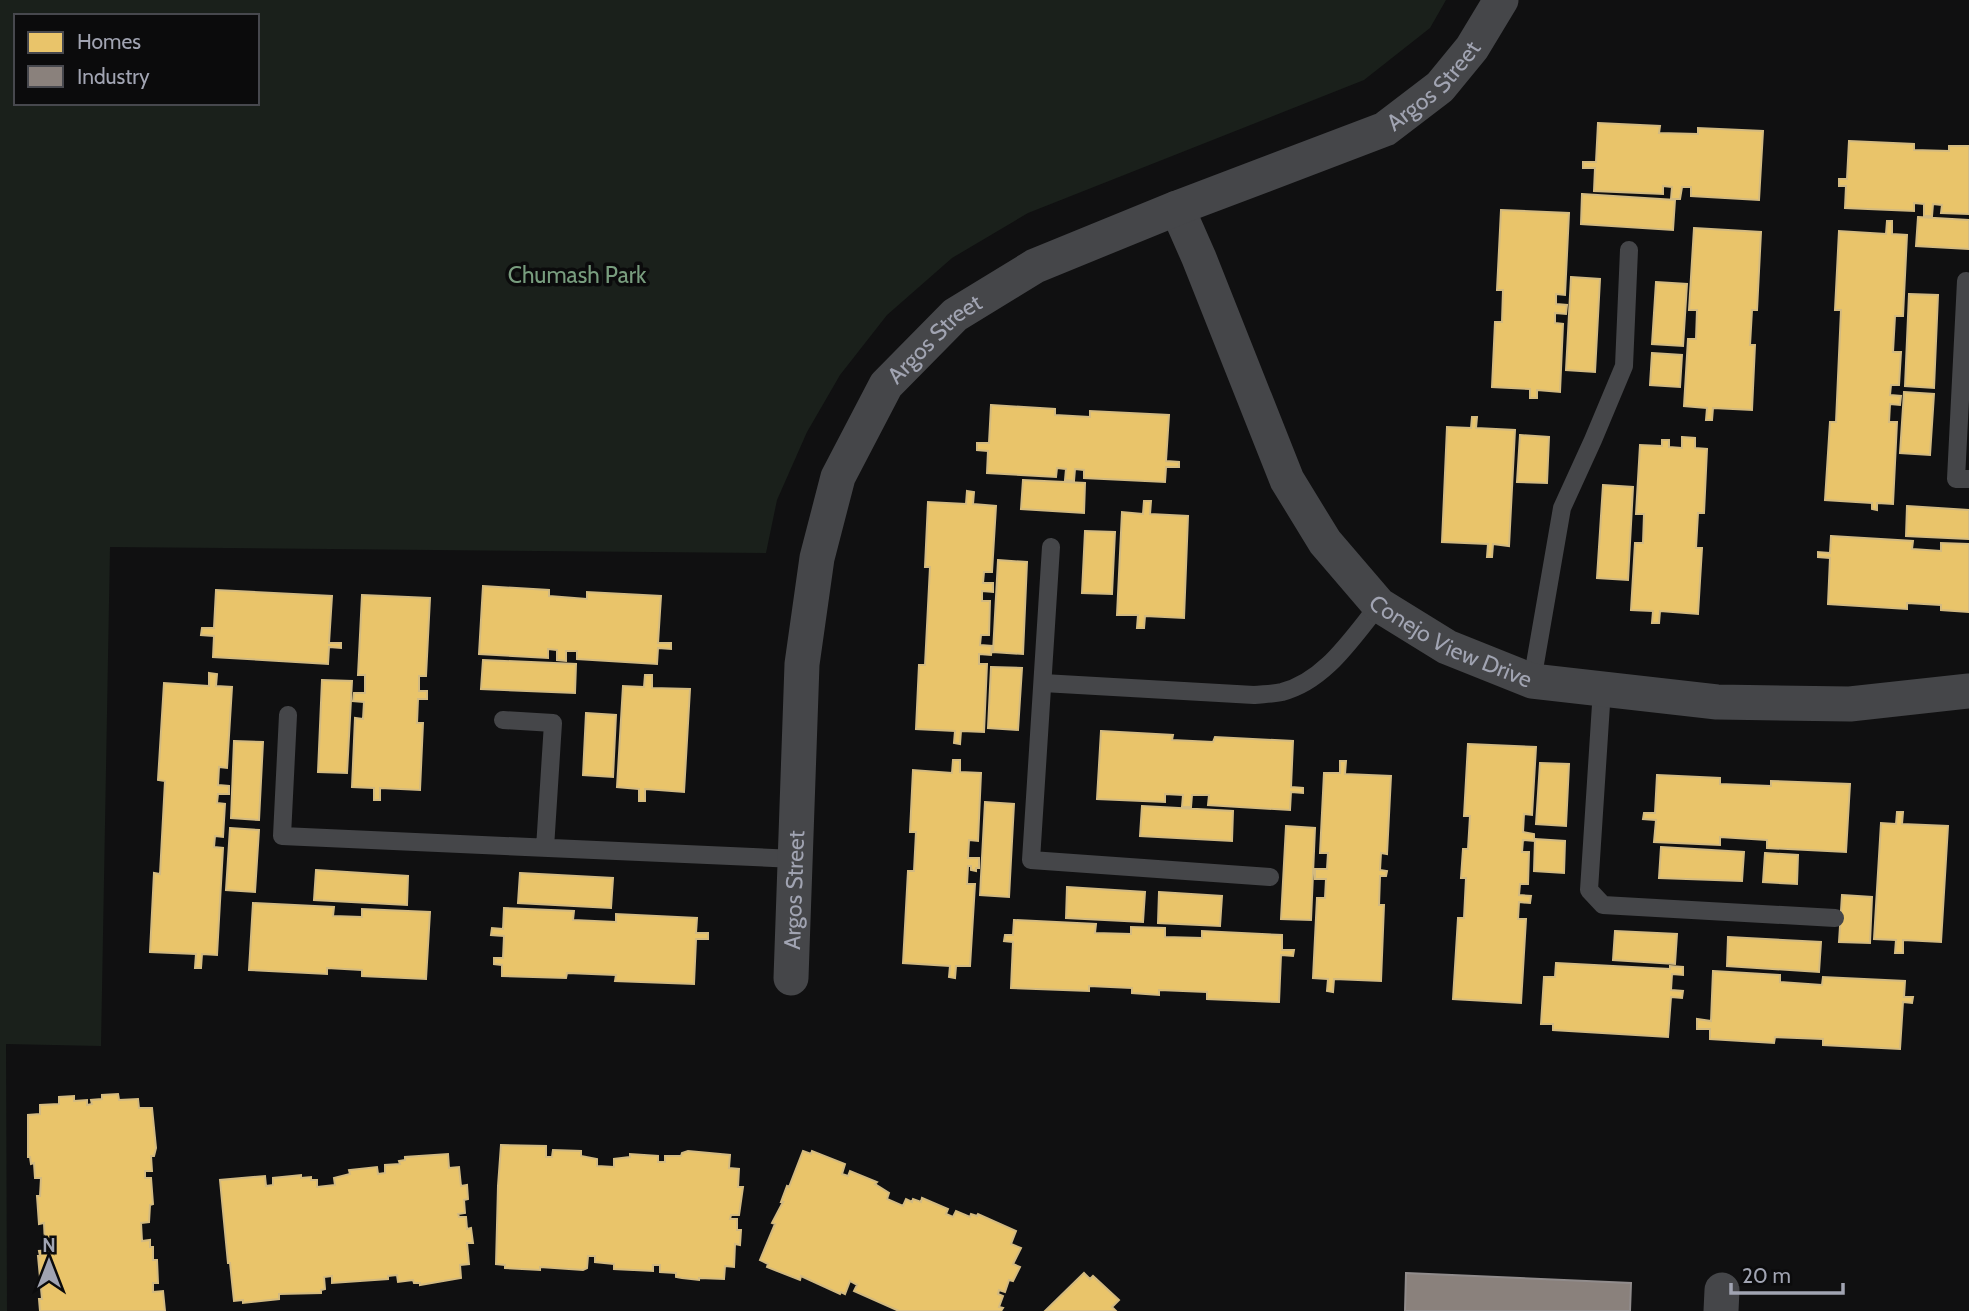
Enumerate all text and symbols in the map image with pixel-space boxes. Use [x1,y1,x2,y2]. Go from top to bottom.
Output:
legend [14,14,259,105]
text: Homes [77,29,141,54]
street label: Argos Street [1381,36,1487,137]
text: Industry [77,64,150,89]
park label: Chumash Park [508,261,647,289]
street label: Argos Street [881,288,987,389]
street label: Conejo View Drive [1363,589,1536,694]
street label: Argos Street [778,830,810,950]
north arrow [14,1227,84,1297]
text: N [42,1234,56,1257]
scale bar [1731,1252,1843,1296]
text: 20 m [1742,1263,1791,1288]

